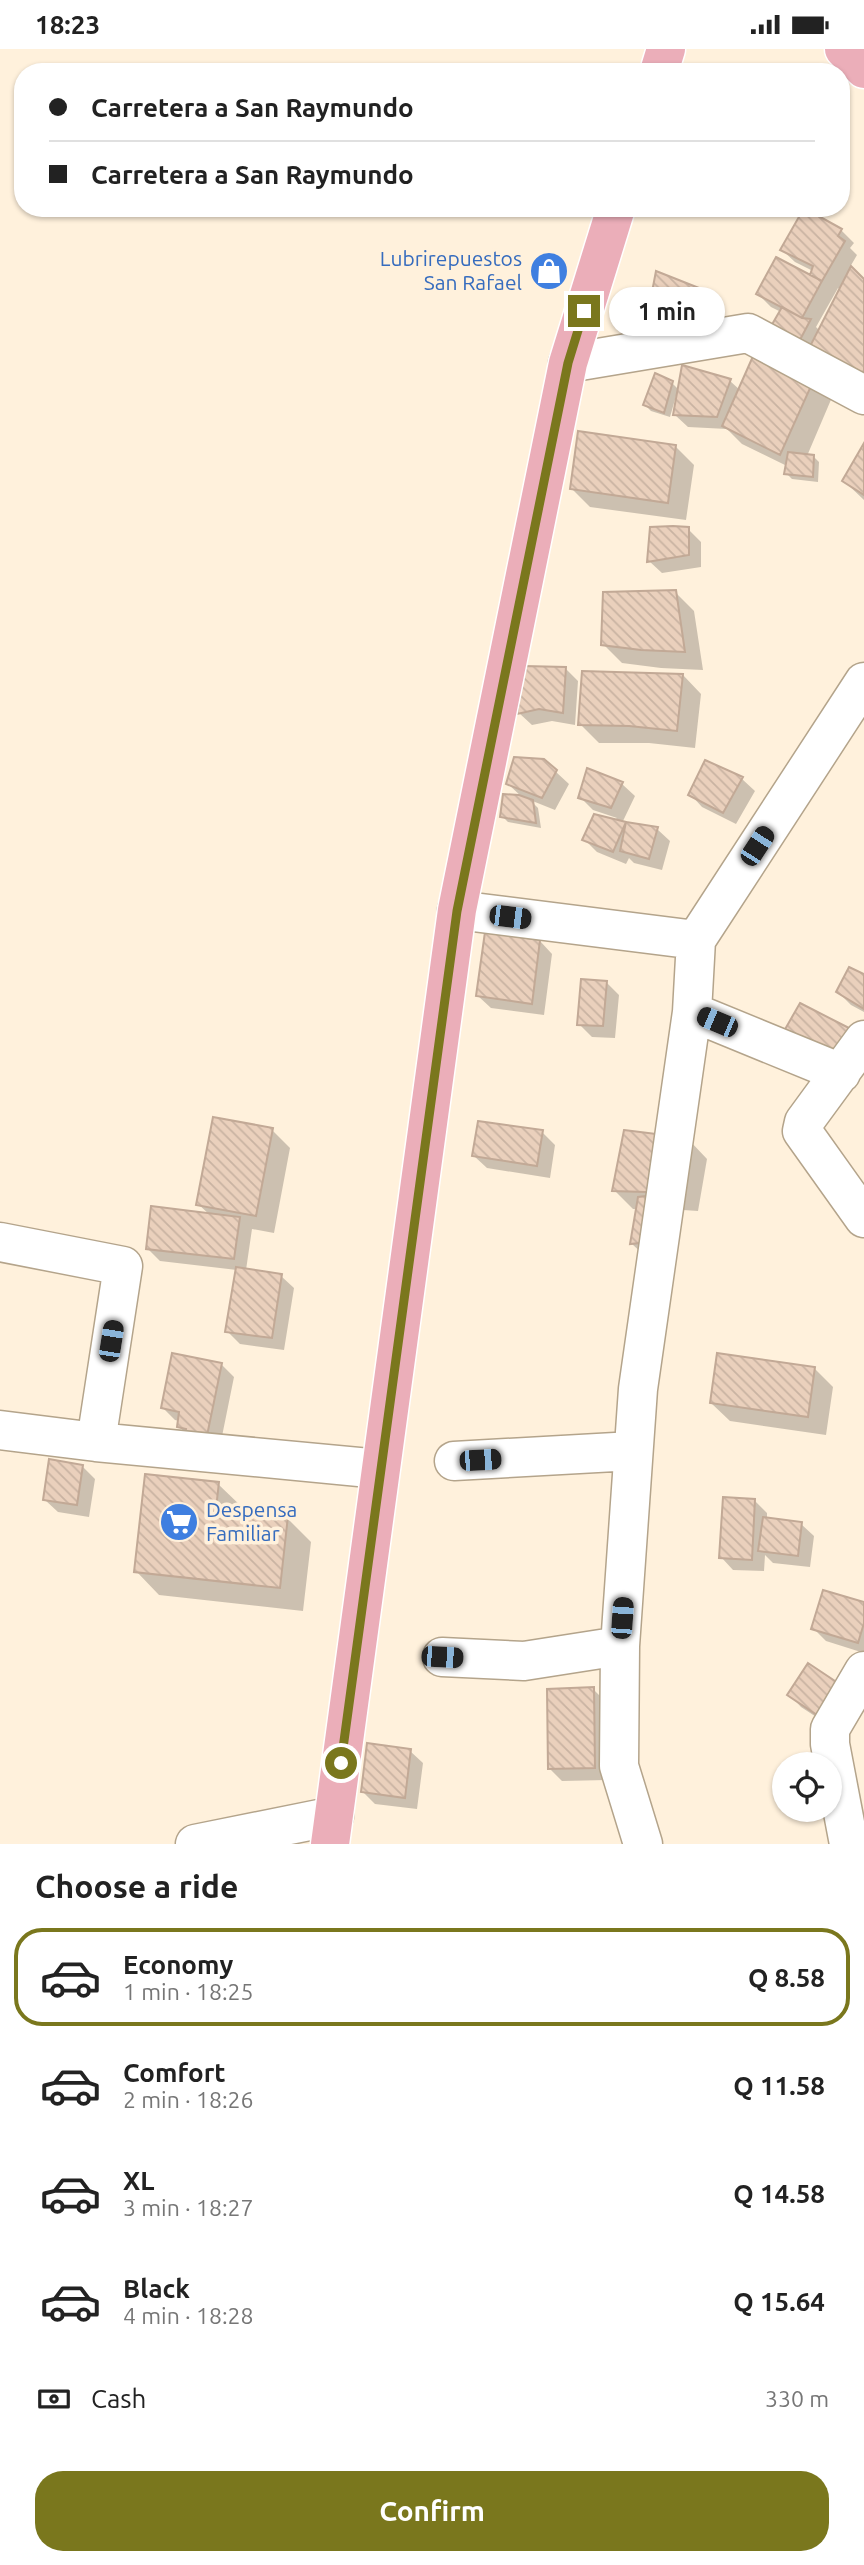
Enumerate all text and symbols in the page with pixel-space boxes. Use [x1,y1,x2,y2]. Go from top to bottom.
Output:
text: 18:23 [35,10,100,39]
text: Carretera a San Raymundo [91,93,414,122]
text: Carretera a San Raymundo [91,160,414,189]
place label: Lubrirepuestos San Rafael [380,246,522,294]
shop icon: Lubrirepuestos San Rafael [528,250,570,292]
callout: 1 min [608,287,724,335]
route end [568,295,600,327]
text: 1 min [638,299,696,324]
car [737,823,778,869]
car [488,904,533,930]
car [694,1004,741,1040]
car [98,1319,125,1363]
car [459,1448,502,1472]
place label: Despensa Familiar [206,1497,297,1545]
supermarket icon: Despensa Familiar [158,1501,200,1543]
car [611,1596,634,1640]
car [421,1645,464,1669]
route start [325,1747,357,1779]
map controls [772,1752,842,1822]
button: locate [772,1752,842,1822]
text: Choose a ride [35,1868,238,1904]
icon: car [39,1946,102,2009]
text: Economy [123,1950,233,1979]
text: Q 8.58 [748,1963,825,1992]
text: 1 min · 18:25 [123,1979,254,2004]
icon: car [39,2054,102,2117]
text: Comfort [123,2058,226,2087]
text: Q 11.58 [733,2071,825,2100]
text: 2 min · 18:26 [123,2087,254,2112]
icon: car [39,2162,102,2225]
text: XL [123,2166,154,2195]
text: Q 14.58 [733,2179,825,2208]
text: 3 min · 18:27 [123,2195,254,2220]
icon: car [39,2270,102,2333]
text: Black [123,2274,190,2303]
text: Q 15.64 [733,2287,825,2316]
text: 4 min · 18:28 [123,2303,254,2328]
icon: cash [35,2380,73,2418]
text: Cash [91,2384,146,2413]
text: 330 m [765,2386,829,2411]
button: Confirm [35,2471,829,2551]

